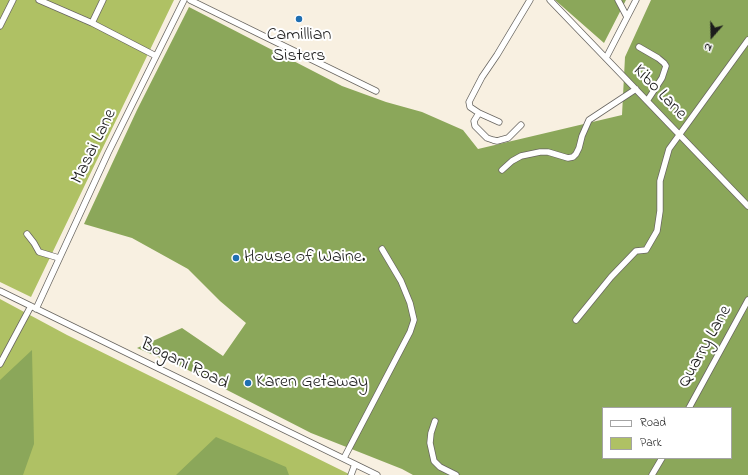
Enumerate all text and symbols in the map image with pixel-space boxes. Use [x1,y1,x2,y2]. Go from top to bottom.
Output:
marker: Camillian Sisters [294,14,304,24]
north arrow [692,16,732,56]
place label: Camillian Sisters [267,25,331,68]
text: N [702,38,714,56]
street label: Kibo Lane [627,61,691,125]
street label: Masai Lane [68,106,122,188]
place label: House of Waine. [244,247,366,269]
marker: House of Waine. [231,253,241,263]
street label: Quarry Lane [675,302,737,392]
street label: Bogani Road [137,334,231,396]
place label: Karen Getaway [256,372,368,394]
marker: Karen Getaway [243,378,253,388]
legend [602,407,732,459]
text: Road [640,414,666,432]
text: Park [640,434,662,452]

